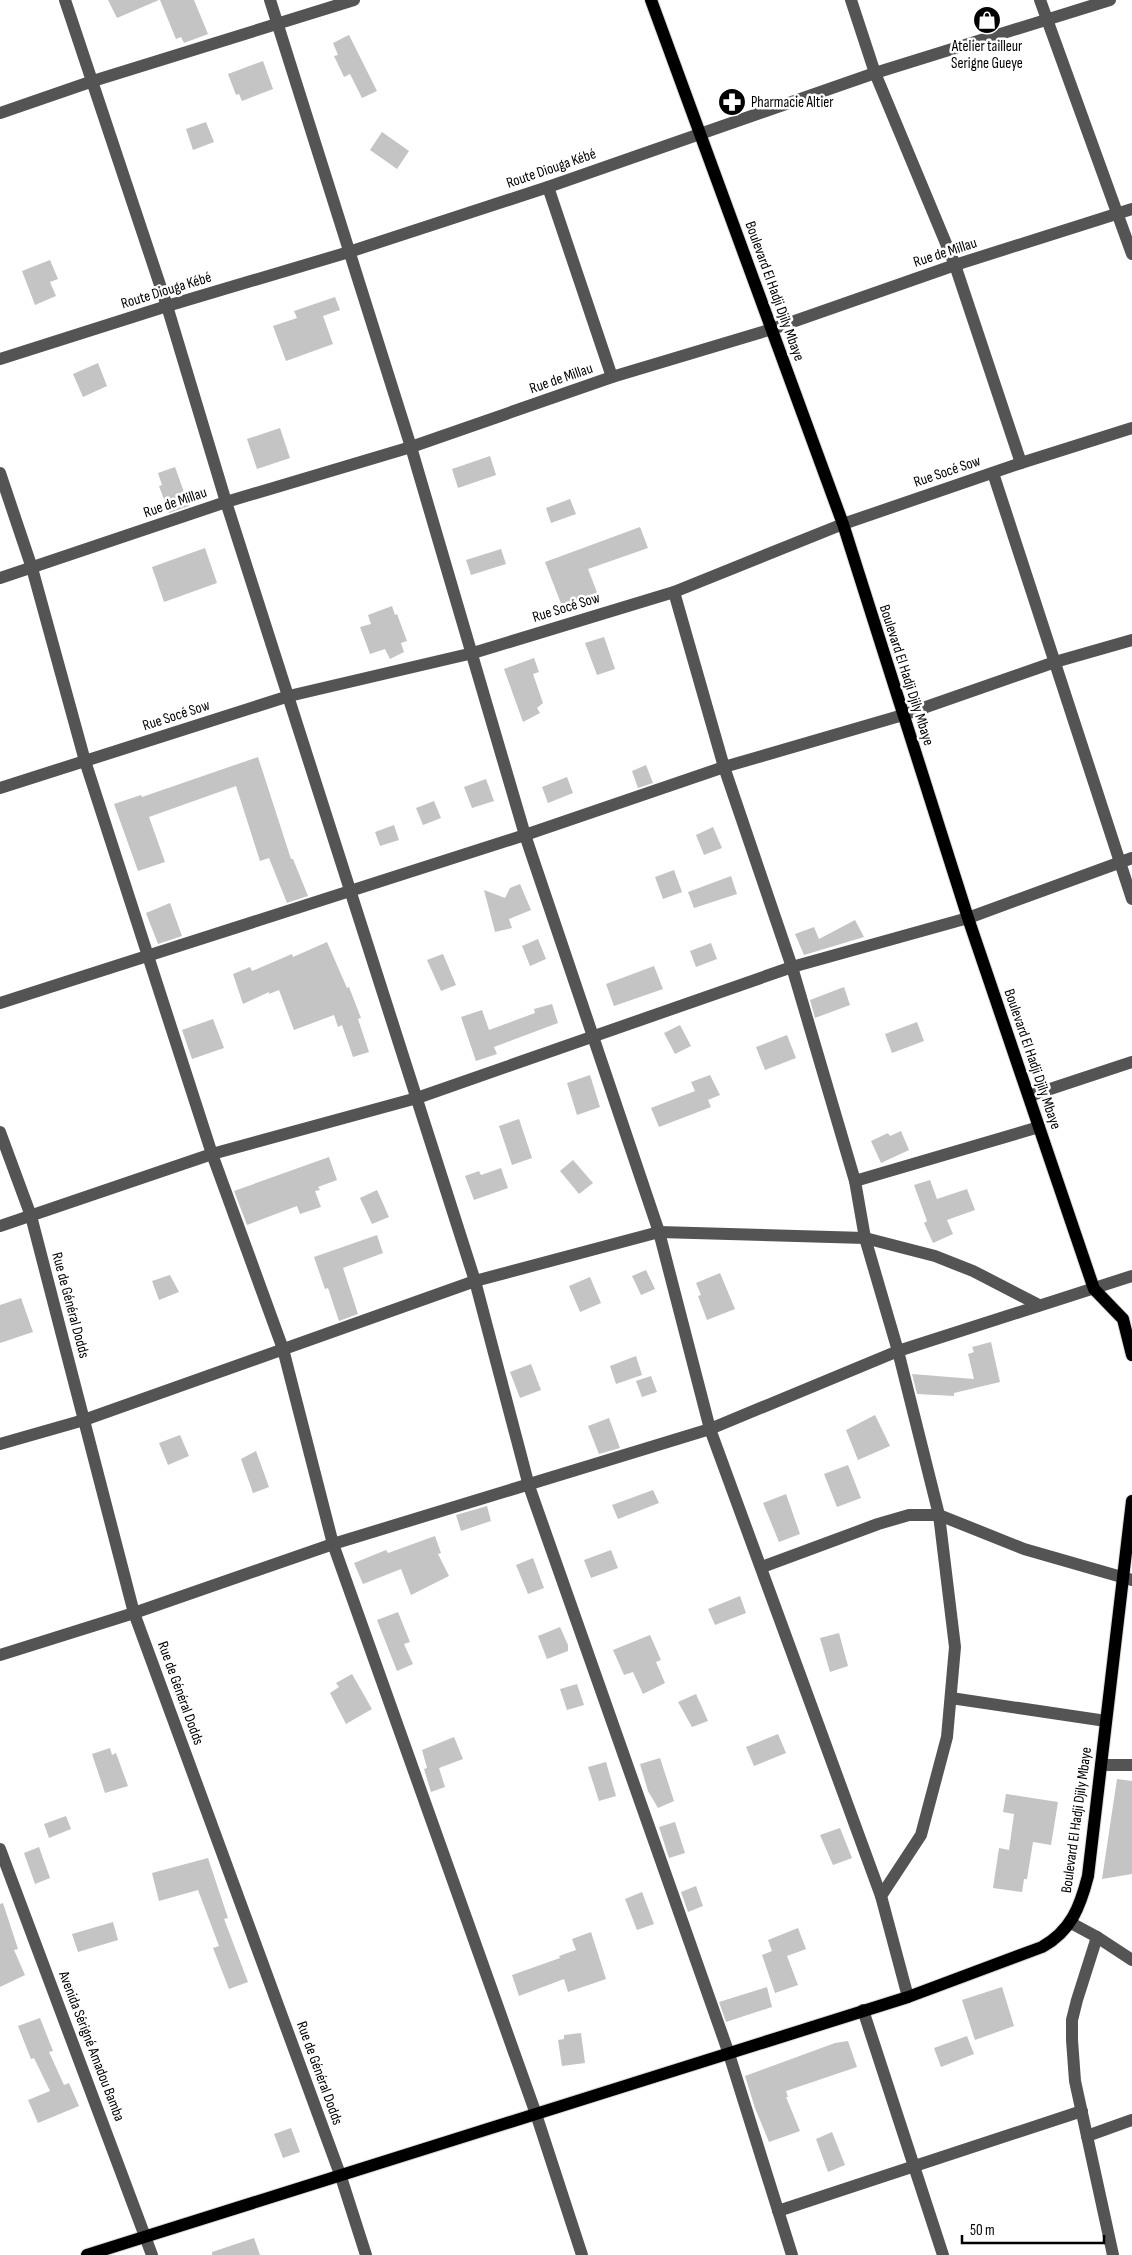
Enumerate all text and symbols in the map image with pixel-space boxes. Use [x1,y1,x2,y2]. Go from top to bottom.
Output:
shop icon: Atelier tailleur Serigne Gueye [972,5,1002,35]
place label: Atelier tailleur Serigne Gueye [951,37,1023,73]
pharmacy icon: Pharmacie Altier [717,87,747,117]
place label: Pharmacie Altier [751,93,834,112]
street label: Route Diouga Kébé [504,144,598,193]
street label: Boulevard El Hadji Djily Mbaye [740,219,809,364]
street label: Rue de Millau [911,233,979,272]
street label: Route Diouga Kébé [119,268,214,313]
street label: Rue de Millau [527,359,595,398]
street label: Rue Socé Sow [911,451,984,492]
street label: Rue de Millau [141,483,209,522]
street label: Rue Socé Sow [530,588,603,627]
street label: Boulevard El Hadji Djily Mbaye [875,602,938,748]
street label: Rue Socé Sow [140,696,213,735]
street label: Boulevard El Hadji Djily Mbaye [1000,987,1065,1132]
street label: Rue de Général Dodds [47,1250,94,1360]
street label: Rue de Général Dodds [153,1639,208,1748]
street label: Boulevard El Hadji Djily Mbaye [1057,1746,1096,1894]
street label: Avenida Sérigné Amadou Bamba [54,1967,129,2124]
street label: Rue de Général Dodds [292,2019,347,2128]
scale bar [962,2212,1104,2244]
text: 50 m [970,2221,995,2240]

